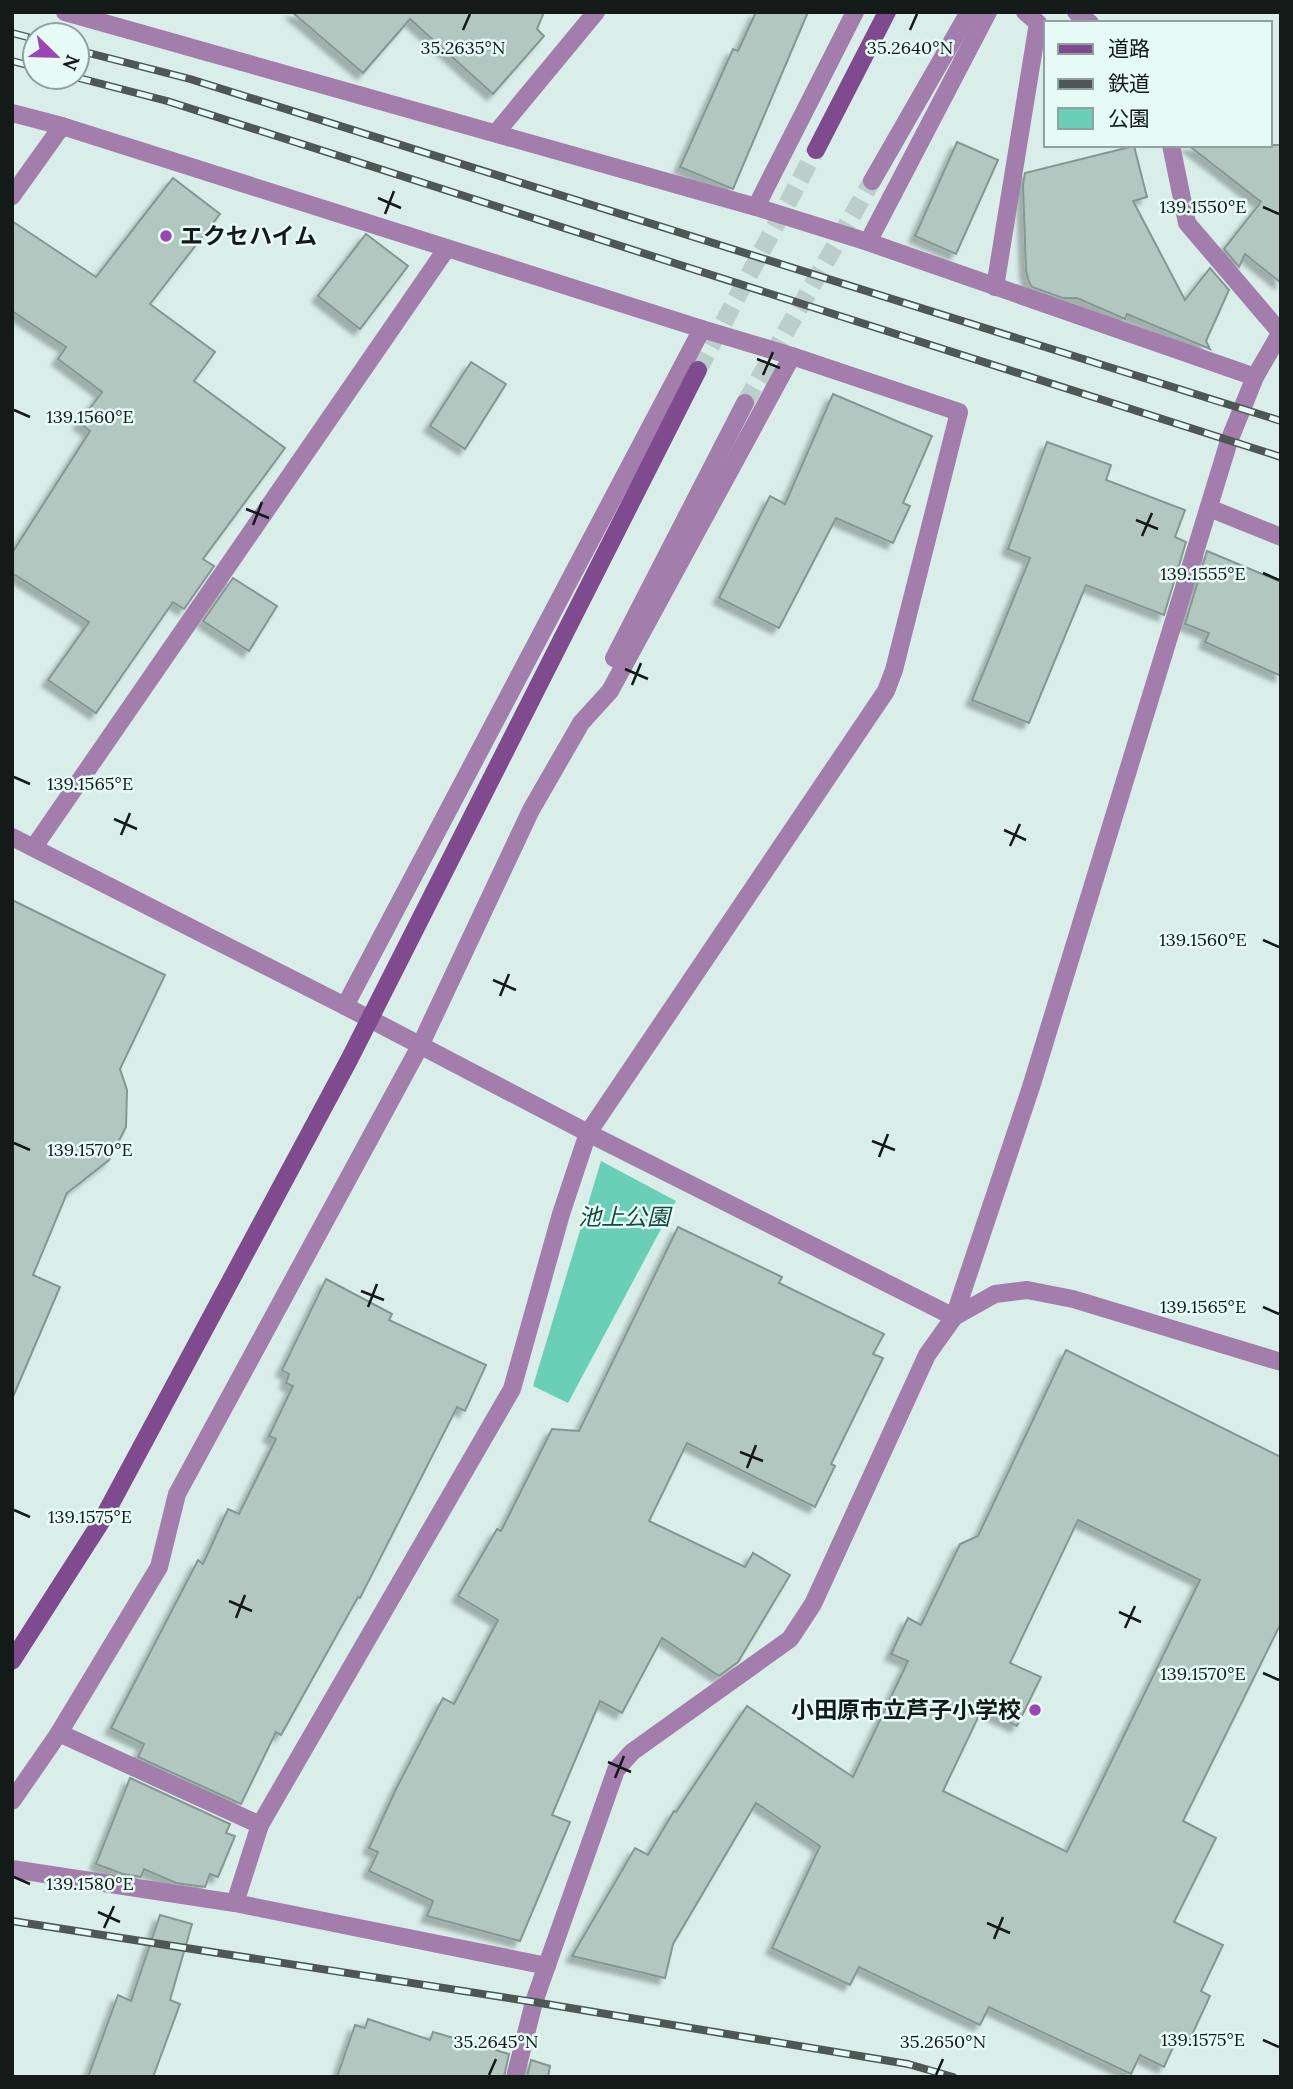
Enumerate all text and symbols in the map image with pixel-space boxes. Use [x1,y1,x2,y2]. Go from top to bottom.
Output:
north arrow [21,21,91,91]
legend [1044,21,1272,147]
text: 道路 [1108,35,1150,62]
text: 35.2635°N [420,36,506,59]
text: 35.2640°N [867,36,953,59]
text: N [58,51,86,74]
text: 鉄道 [1108,70,1150,97]
text: 公園 [1108,105,1150,132]
text: 139.1550°E [1160,195,1246,218]
place label: エクセハイム [180,221,317,250]
marker: エクセハイム [158,228,174,244]
text: 139.1560°E [46,405,134,428]
text: 139.1555°E [1160,562,1246,585]
text: 139.1565°E [47,772,133,795]
text: 139.1560°E [1159,928,1247,951]
text: 139.1570°E [47,1138,133,1161]
park label: 池上公園 [578,1202,673,1231]
text: 139.1565°E [1160,1295,1246,1318]
text: 139.1575°E [48,1505,132,1528]
text: 139.1570°E [1160,1662,1246,1685]
place label: 小田原市立芦子小学校 [791,1695,1021,1724]
marker: 小田原市立芦子小学校 [1027,1702,1043,1718]
text: 139.1580°E [46,1872,134,1895]
text: 139.1575°E [1161,2028,1245,2051]
text: 35.2645°N [454,2030,538,2053]
text: 35.2650°N [900,2030,986,2053]

